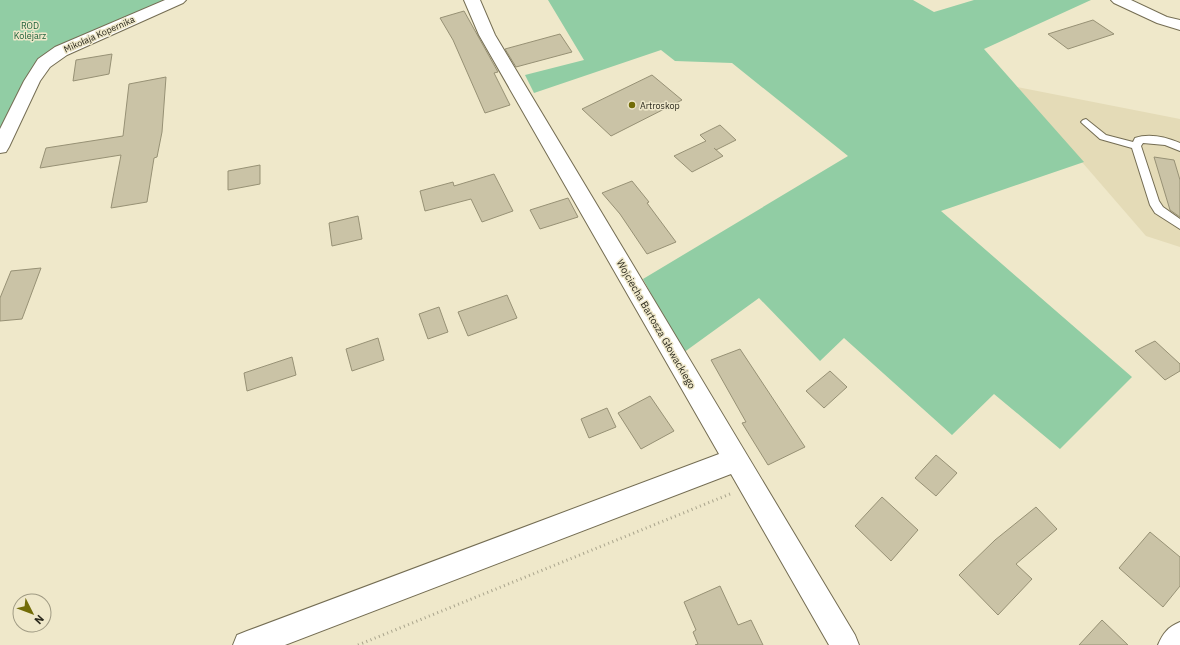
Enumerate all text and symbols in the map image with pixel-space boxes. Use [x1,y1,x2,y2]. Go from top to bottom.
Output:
street label: Mikołaja Kopernika [62,13,136,55]
park label: ROD Kolejarz [14,20,46,41]
marker: Artroskop [627,100,637,110]
place label: Artroskop [640,100,680,111]
street label: Wojciecha Bartosza Głowackiego [614,257,699,391]
north arrow [12,593,52,633]
text: N [32,612,47,627]

